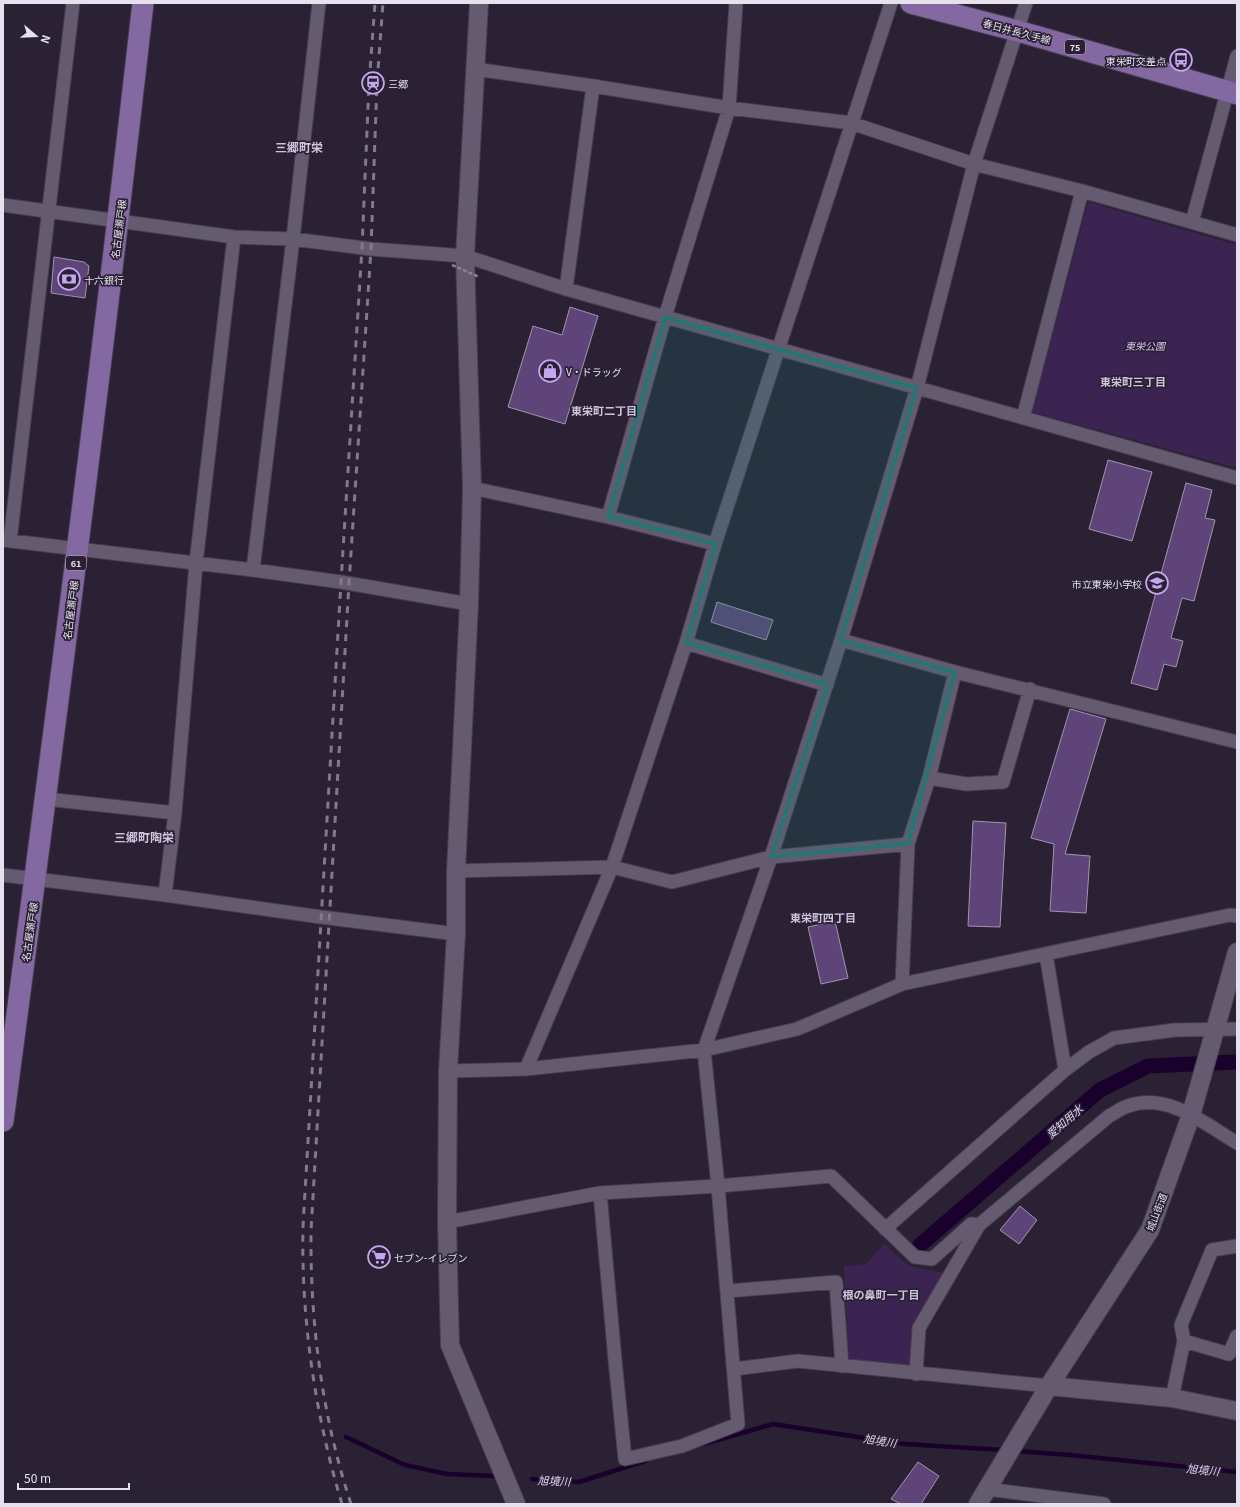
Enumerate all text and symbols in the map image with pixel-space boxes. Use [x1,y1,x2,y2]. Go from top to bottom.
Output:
street label: 春日井長久手線 [981,15,1053,47]
north arrow [16,16,56,56]
text: N [37,33,55,46]
road number: 75 [1065,40,1085,54]
bus stop icon: 東栄町交差点 [1168,47,1194,73]
place label: 東栄町交差点 [1106,53,1166,68]
station icon: 三郷 [360,70,386,96]
place label: 三郷 [388,76,408,91]
district label: 三郷町栄 [275,138,323,155]
street label: 名古屋瀬戸線 [107,198,129,260]
bank icon: 十六銀行 [56,266,82,292]
place label: 十六銀行 [84,272,124,287]
park label: 東栄公園 [1125,338,1167,353]
shop icon: V・ドラッグ [537,358,563,384]
place label: V・ドラッグ [566,364,622,379]
district label: 東栄町三丁目 [1100,373,1166,389]
district label: 東栄町二丁目 [571,402,637,418]
road number: 61 [66,556,86,570]
school or university icon: 市立東栄小学校 [1144,570,1170,596]
place label: 市立東栄小学校 [1072,576,1142,591]
street label: 名古屋瀬戸線 [59,579,81,641]
district label: 三郷町陶栄 [114,828,174,845]
street label: 名古屋瀬戸線 [17,901,41,963]
district label: 東栄町四丁目 [790,909,856,925]
water label: 愛知用水 [1042,1100,1087,1141]
street label: 城山街道 [1142,1191,1170,1233]
supermarket icon: セブン-イレブン [366,1244,392,1270]
place label: セブン-イレブン [394,1250,467,1265]
district label: 根の鼻町一丁目 [843,1286,920,1302]
water label: 旭境川 [862,1430,899,1451]
water label: 旭境川 [1186,1459,1221,1479]
scale bar [18,1465,129,1491]
text: 50 m [24,1469,51,1486]
water label: 旭境川 [537,1471,572,1489]

